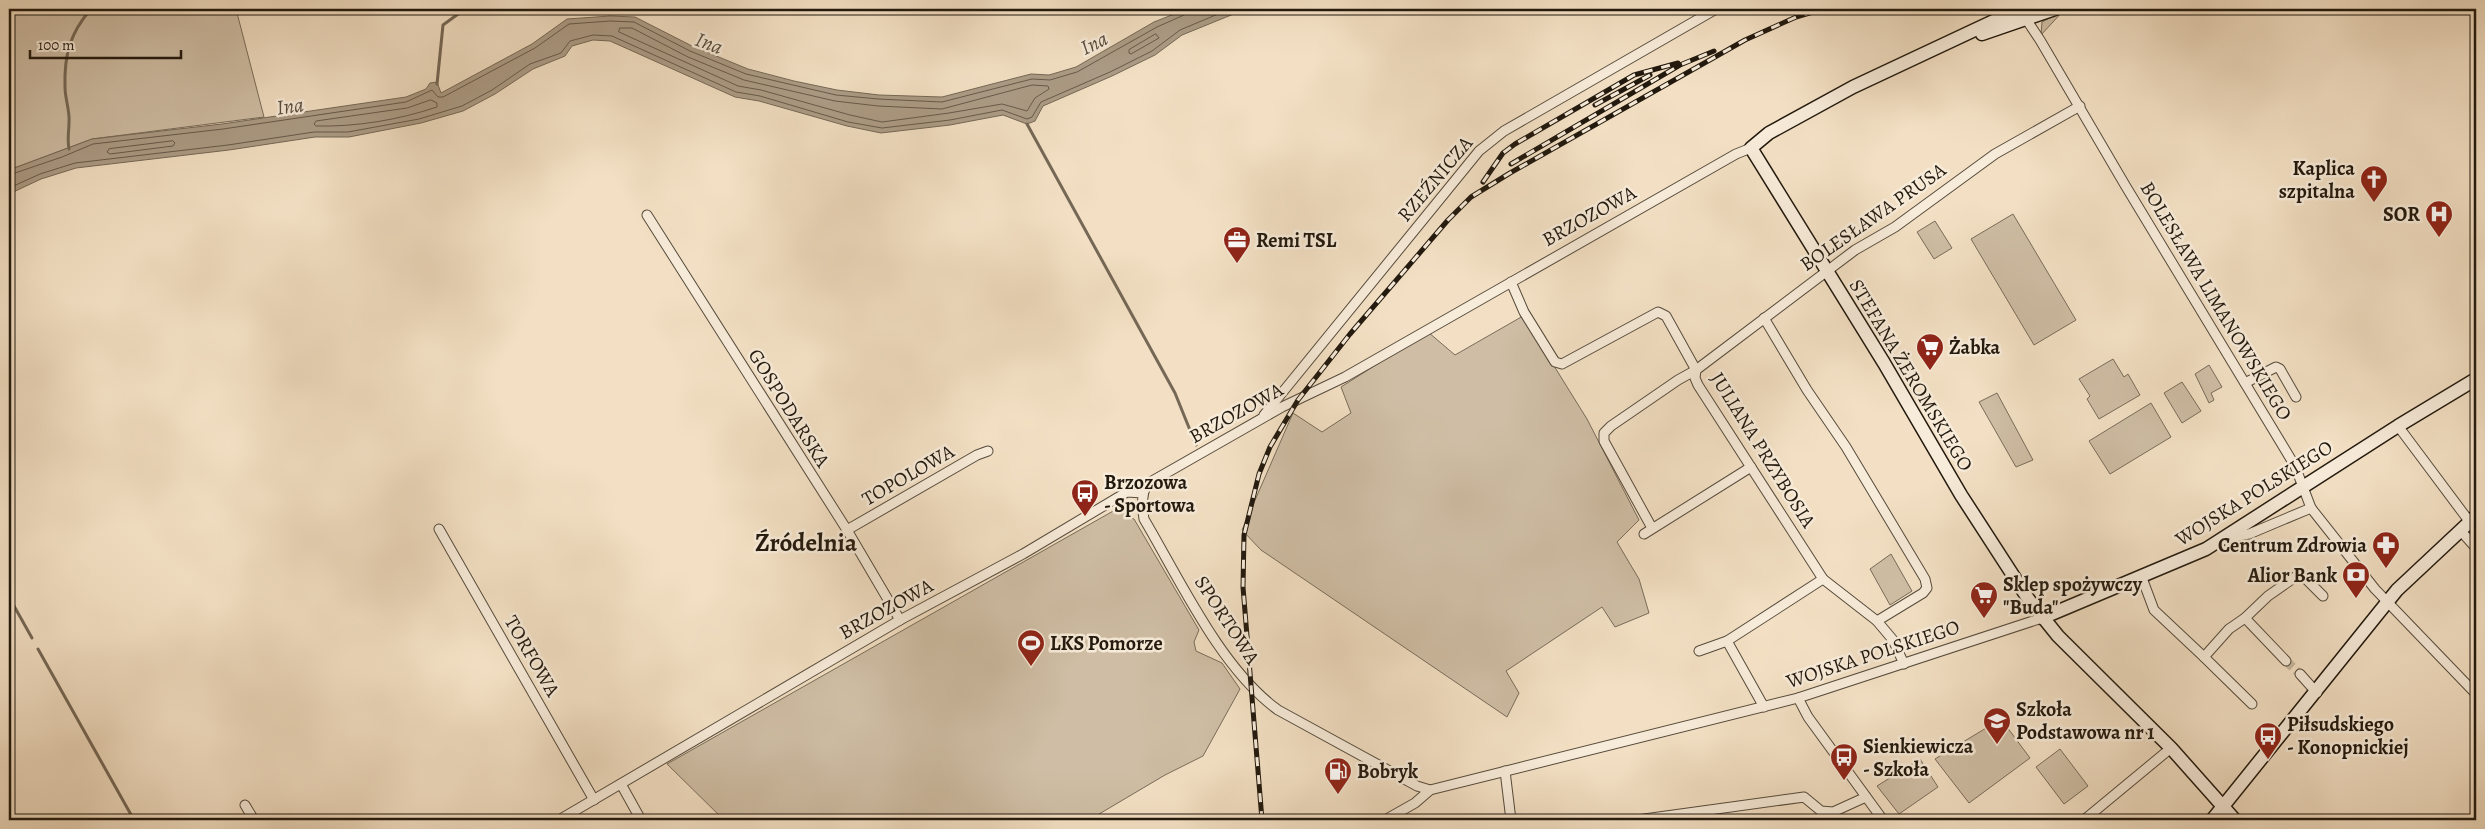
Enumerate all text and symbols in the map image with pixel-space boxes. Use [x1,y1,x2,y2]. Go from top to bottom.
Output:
water label: Ina [1076,24,1113,62]
water label: Ina [691,25,727,61]
scale bar [30,28,181,60]
text: 100 m [38,35,75,55]
water label: Ina [275,90,306,122]
street label: RZEŹNICZA [1391,130,1479,227]
place label: Kaplica szpitalna [2279,155,2355,205]
street label: BOLESŁAWA PRUSA [1795,156,1952,278]
church icon: Kaplica szpitalna [2359,164,2389,203]
street label: BOLESŁAWA LIMANOWSKIEGO [2134,177,2298,426]
street label: BRZOZOWA [1537,179,1641,253]
hospital icon: SOR [2424,199,2454,238]
place label: SOR [2383,201,2420,228]
office icon: Remi TSL [1222,225,1252,264]
place label: Remi TSL [1256,227,1337,254]
street label: STEFANA ŻEROMSKIEGO [1843,274,1979,476]
supermarket icon: Żabka [1915,332,1945,371]
place label: Żabka [1949,334,2001,361]
street label: GOSPODARSKA [742,344,836,473]
street label: JULIANA PRZYBOSIA [1704,367,1822,533]
street label: BRZOZOWA [1184,376,1288,450]
street label: WOJSKA POLSKIEGO [2169,434,2338,553]
street label: TOPOLOWA [857,438,959,512]
place label: Brzozowa - Sportowa [1104,469,1195,519]
bus stop icon: Brzozowa - Sportowa [1070,478,1100,517]
district label: Źródelnia [755,526,857,560]
pharmacy icon: Centrum Zdrowia [2371,530,2401,569]
place label: Centrum Zdrowia [2218,532,2367,559]
bank icon: Alior Bank [2341,560,2371,599]
place label: Alior Bank [2247,562,2338,589]
street label: SPORTOWA [1188,570,1266,670]
place label: Sklep spożywczy "Buda" [2003,571,2143,621]
street label: BRZOZOWA [834,572,938,646]
supermarket icon: Sklep spożywczy "Buda" [1969,580,1999,619]
street label: TORFOWA [498,610,566,702]
street label: WOJSKA POLSKIEGO [1782,613,1963,695]
sports icon: LKS Pomorze [1016,628,1046,667]
place label: LKS Pomorze [1050,630,1163,657]
place label: Szkoła Podstawowa nr 1 [2016,696,2154,746]
school or university icon: Szkoła Podstawowa nr 1 [1982,706,2012,745]
place label: Piłsudskiego - Konopnickiej [2287,711,2409,761]
bus stop icon: Piłsudskiego - Konopnickiej [2253,721,2283,760]
place label: Sienkiewicza - Szkoła [1863,733,1974,783]
bus stop icon: Sienkiewicza - Szkoła [1829,742,1859,781]
fuel station icon: Bobryk [1323,756,1353,795]
place label: Bobryk [1357,758,1419,785]

